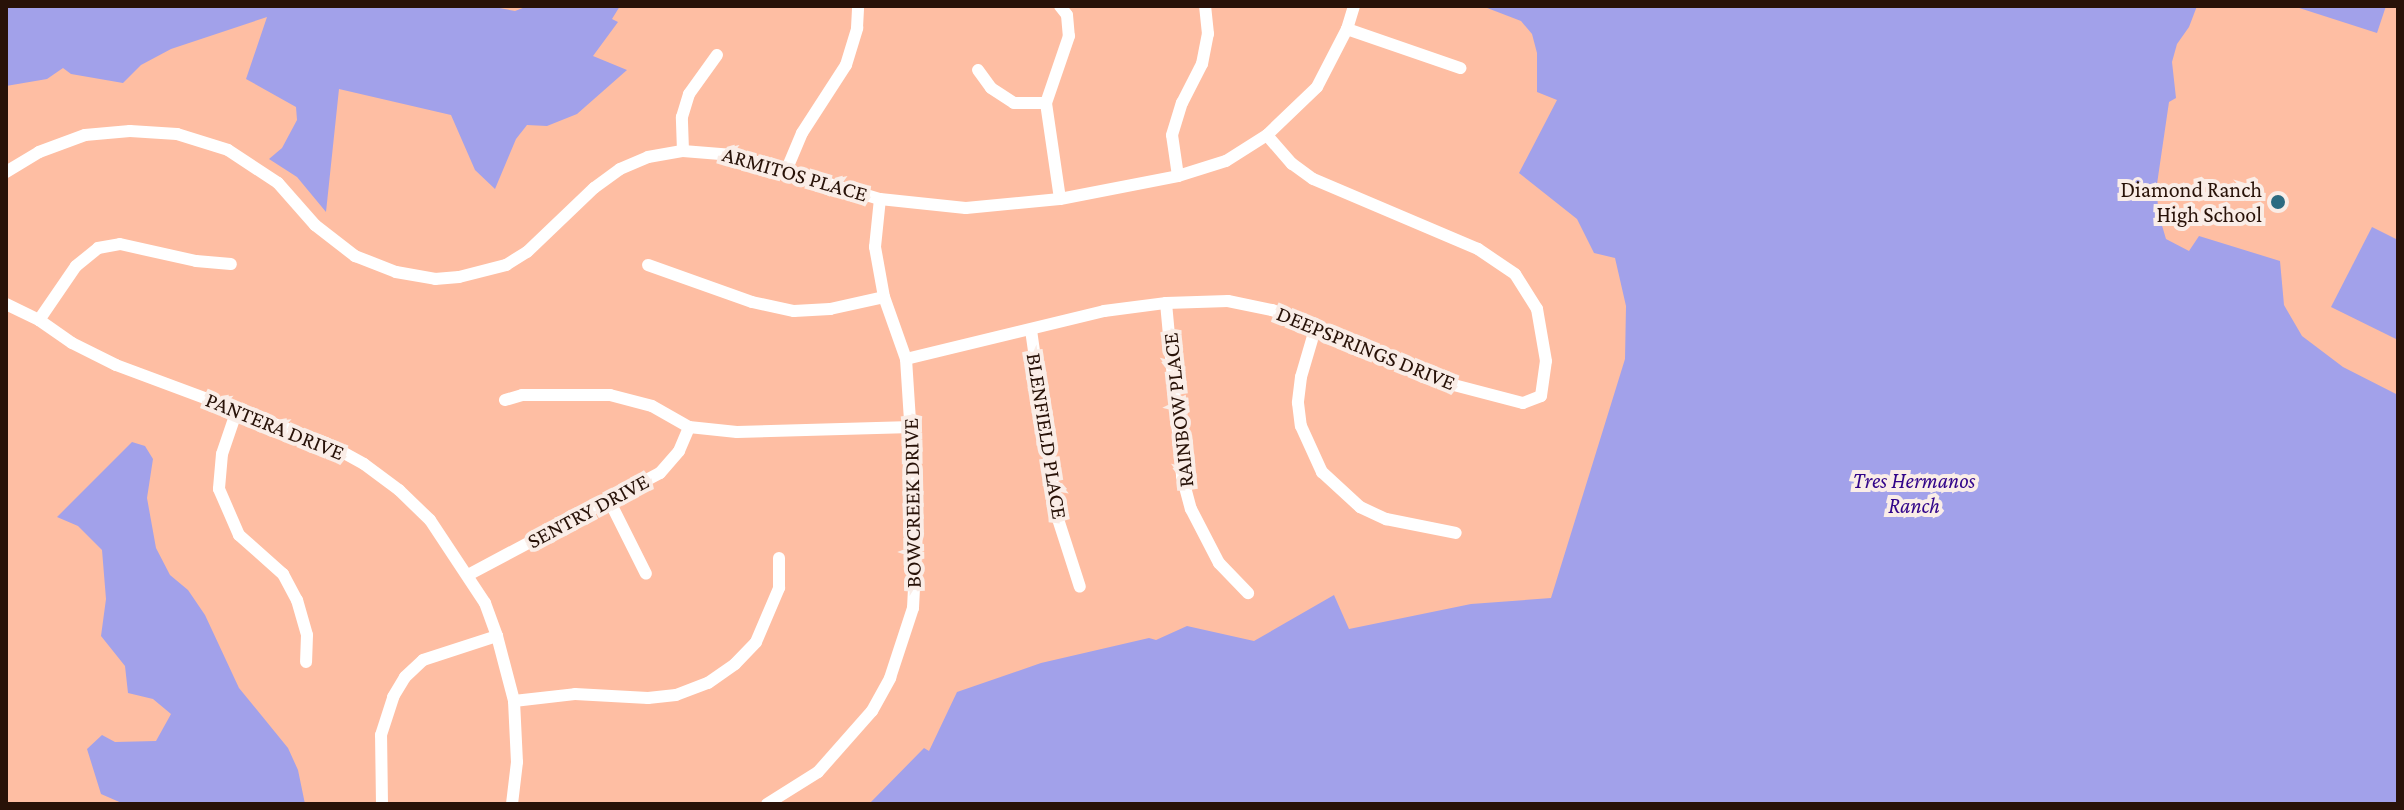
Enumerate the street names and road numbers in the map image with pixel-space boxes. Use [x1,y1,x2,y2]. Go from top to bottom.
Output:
street label: ARMITOS PLACE [719,141,871,207]
street label: DEEPSPRINGS DRIVE [1273,300,1459,396]
street label: RAINBOW PLACE [1157,331,1199,489]
street label: BLENFIELD PLACE [1021,351,1073,521]
street label: PANTERA DRIVE [202,386,348,466]
street label: BOWCREEK DRIVE [897,418,927,588]
street label: SENTRY DRIVE [523,468,653,554]

